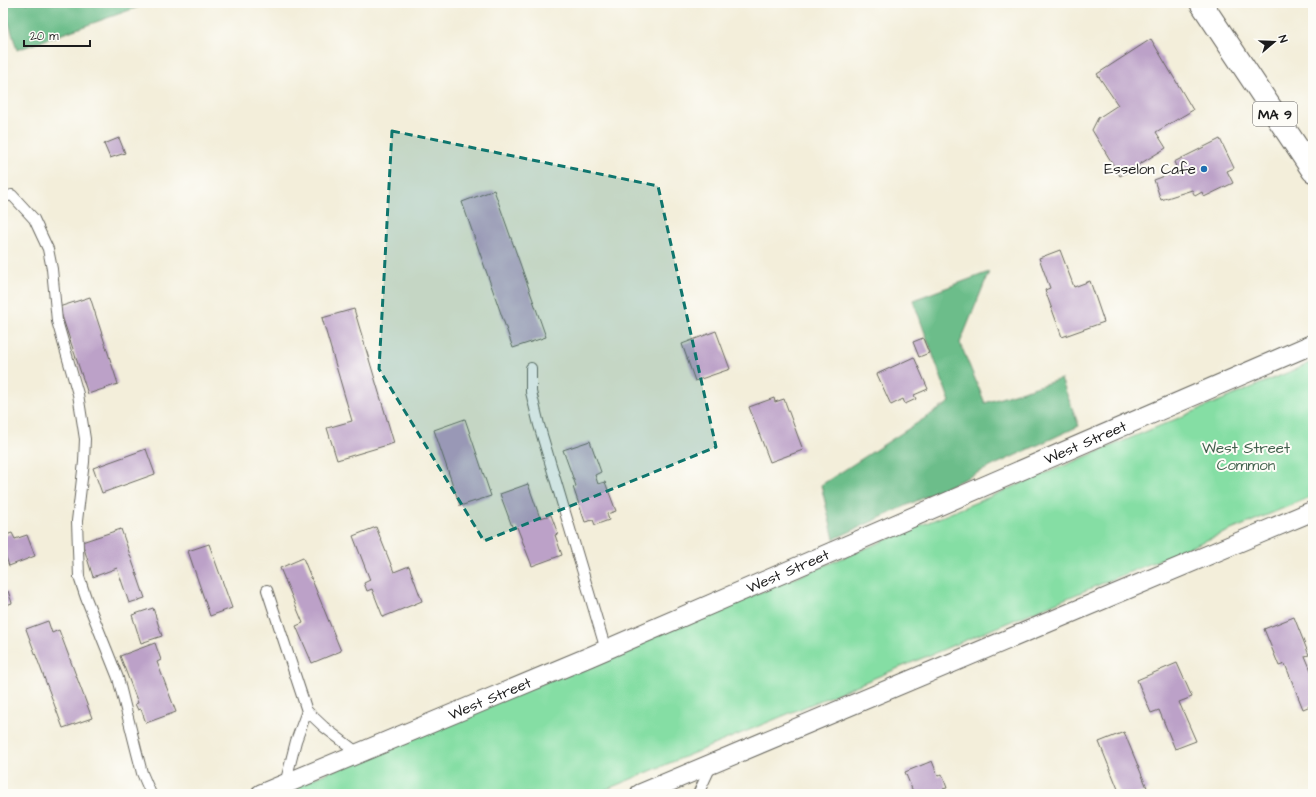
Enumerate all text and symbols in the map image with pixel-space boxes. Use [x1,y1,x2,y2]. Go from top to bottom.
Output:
scale bar [24,22,90,48]
north arrow [1254,22,1294,62]
text: 20 m [30,28,59,45]
text: N [1275,33,1291,45]
road number: MA 9 [1253,102,1297,126]
place label: Esselon Cafe [1104,159,1196,180]
marker: Esselon Cafe [1199,164,1209,174]
street label: West Street [1041,416,1130,470]
park label: West Street Common [1202,438,1290,476]
street label: West Street [743,544,833,599]
street label: West Street [445,672,535,726]

